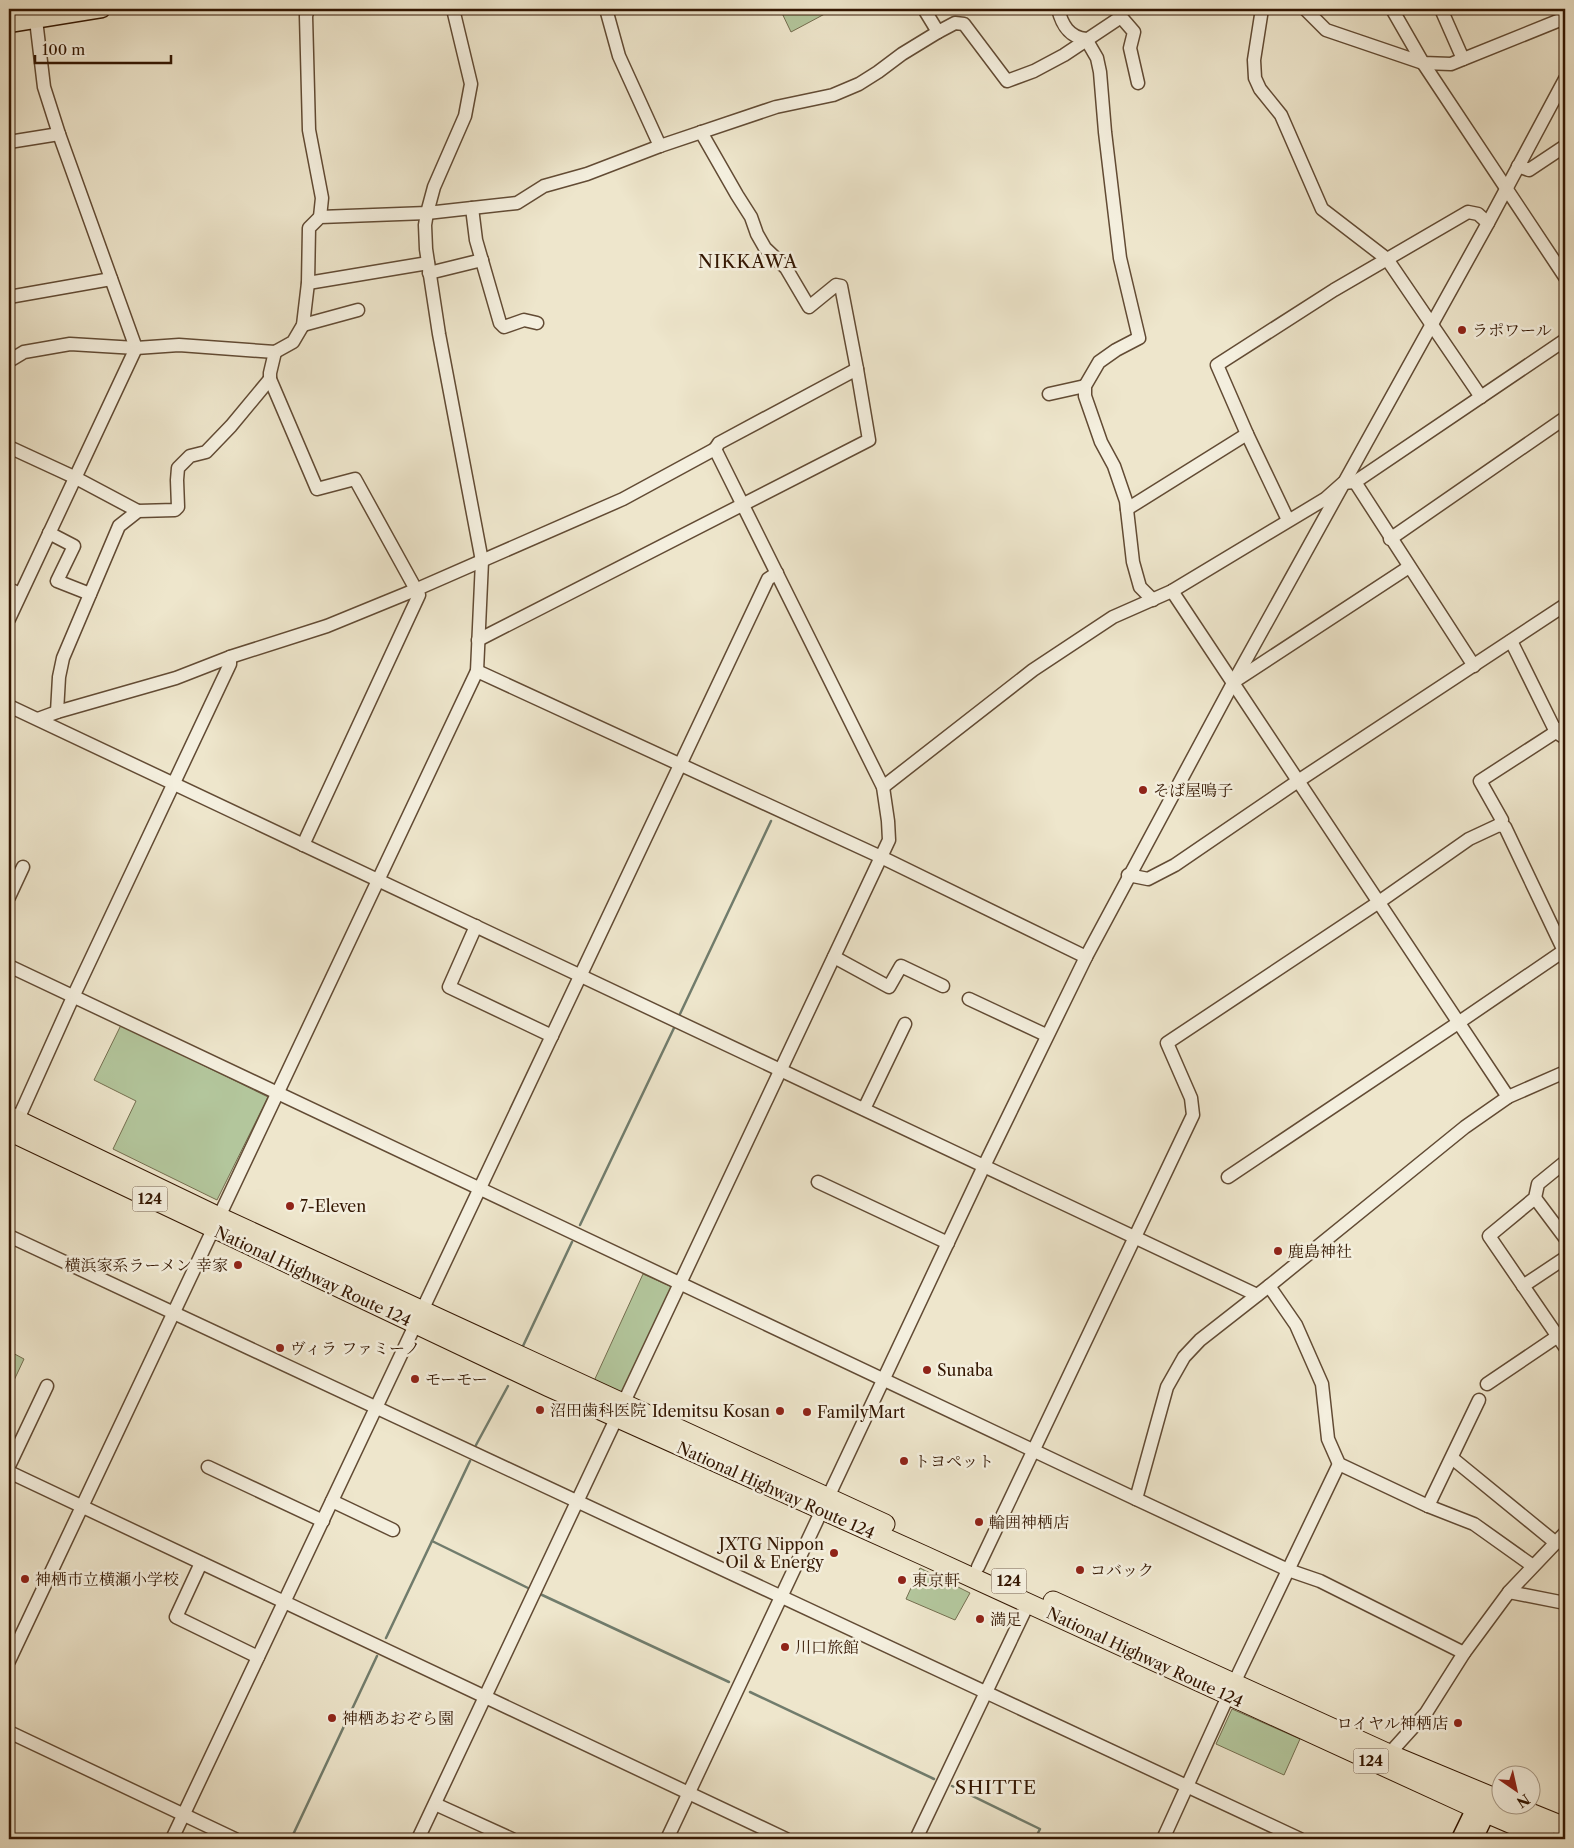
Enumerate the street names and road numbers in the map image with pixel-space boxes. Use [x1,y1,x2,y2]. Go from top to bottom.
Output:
road number: 124 [132,1186,168,1212]
street label: National Highway Route 124 [212,1222,414,1330]
street label: National Highway Route 124 [674,1437,878,1543]
road number: 124 [992,1568,1026,1594]
street label: National Highway Route 124 [1044,1603,1246,1711]
road number: 124 [1354,1748,1388,1774]

